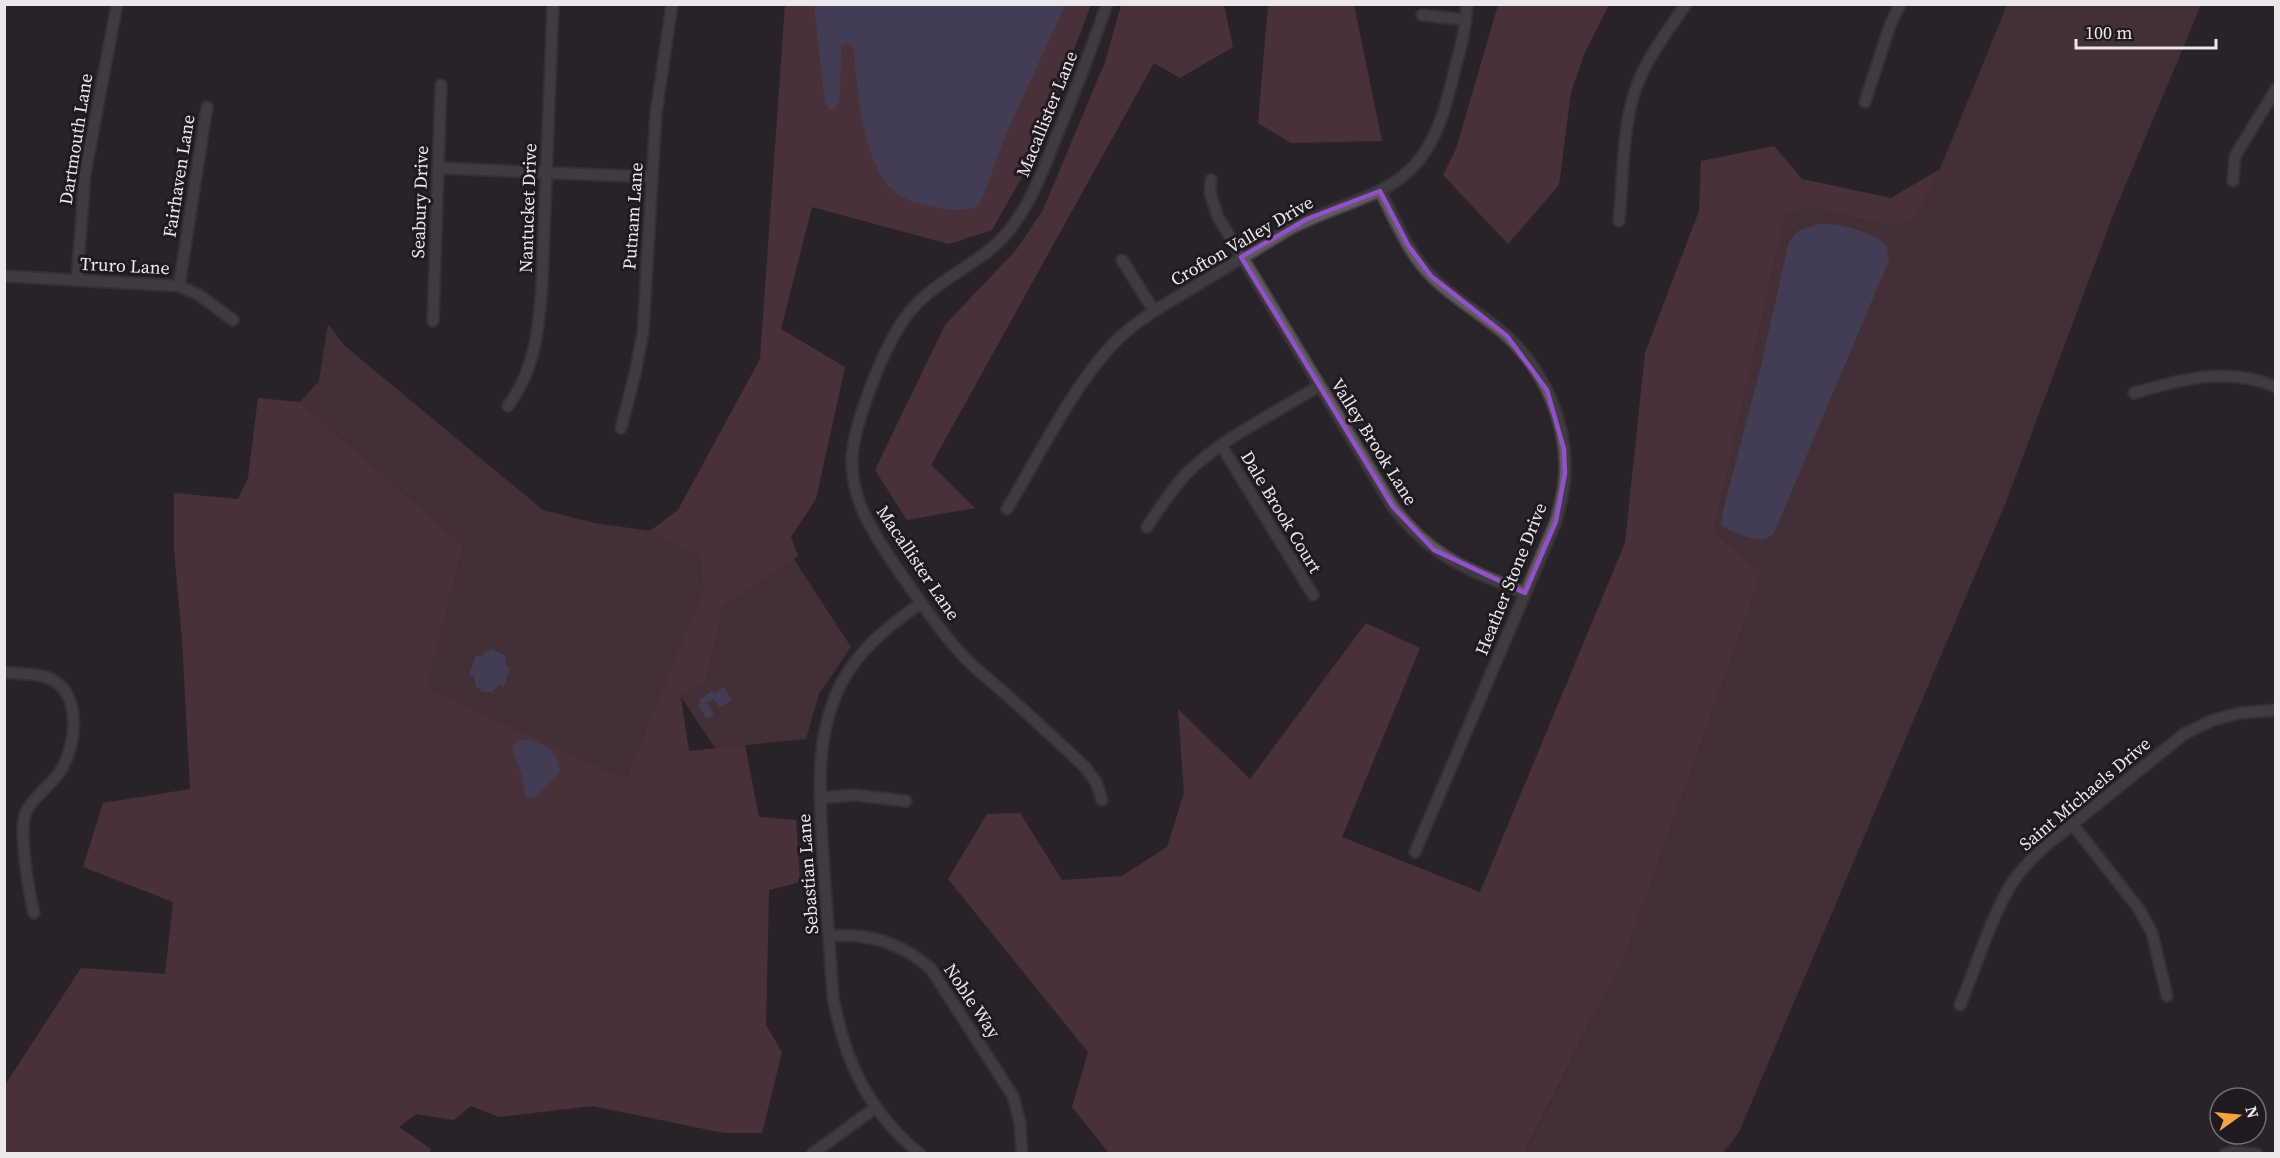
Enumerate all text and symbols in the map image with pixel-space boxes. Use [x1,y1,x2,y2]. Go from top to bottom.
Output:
scale bar [2076,12,2216,50]
text: 100 m [2085,20,2132,45]
street label: Macallister Lane [1010,47,1083,180]
street label: Dartmouth Lane [53,71,98,206]
street label: Fairhaven Lane [156,113,201,239]
street label: Nantucket Drive [513,143,542,273]
street label: Seabury Drive [405,145,434,259]
street label: Putnam Lane [616,162,649,270]
street label: Crofton Valley Drive [1166,189,1318,292]
street label: Truro Lane [80,251,171,280]
street label: Valley Brook Lane [1325,374,1424,510]
street label: Dale Brook Court [1235,446,1328,578]
street label: Heather Stone Drive [1469,499,1552,659]
street label: Macallister Lane [871,500,966,625]
street label: Saint Michaels Drive [2014,731,2156,856]
street label: Sebastian Lane [791,813,824,935]
street label: Noble Way [938,958,1007,1044]
north arrow [2208,1086,2268,1146]
text: N [2240,1104,2265,1121]

